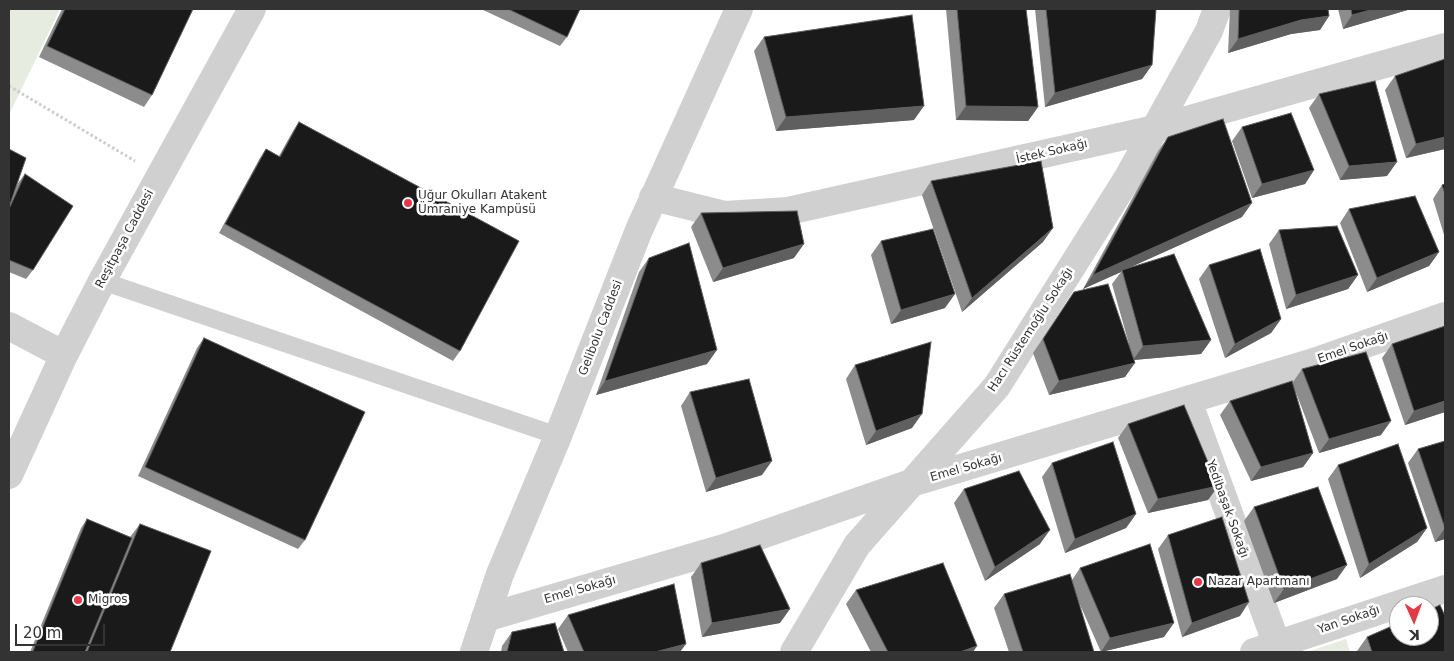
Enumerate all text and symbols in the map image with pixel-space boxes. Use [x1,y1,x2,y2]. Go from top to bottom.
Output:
street label: İstek Sokağı [1015,137,1089,167]
street label: Reşitpaşa Caddesi [93,187,157,291]
place label: Uğur Okulları Atakent Ümraniye Kampüsü [418,189,547,217]
marker: Uğur Okulları Atakent Ümraniye Kampüsü [402,197,414,209]
street label: Hacı Rüstemoğlu Sokağı [985,265,1077,395]
street label: Gelibolu Caddesi [576,278,626,378]
street label: Emel Sokağı [1316,329,1390,367]
street label: Emel Sokağı [929,451,1003,485]
street label: Yedibaşak Sokağı [1203,458,1251,560]
street label: Emel Sokağı [543,573,617,607]
place label: Nazar Apartmanı [1208,575,1310,589]
marker: Nazar Apartmanı [1192,576,1204,588]
place label: Migros [88,593,128,607]
marker: Migros [72,594,84,606]
north arrow [1389,596,1439,646]
street label: Yan Sokağı [1316,603,1382,637]
scale bar [18,614,108,646]
text: 20 m [23,624,61,642]
text: K [1409,627,1420,643]

